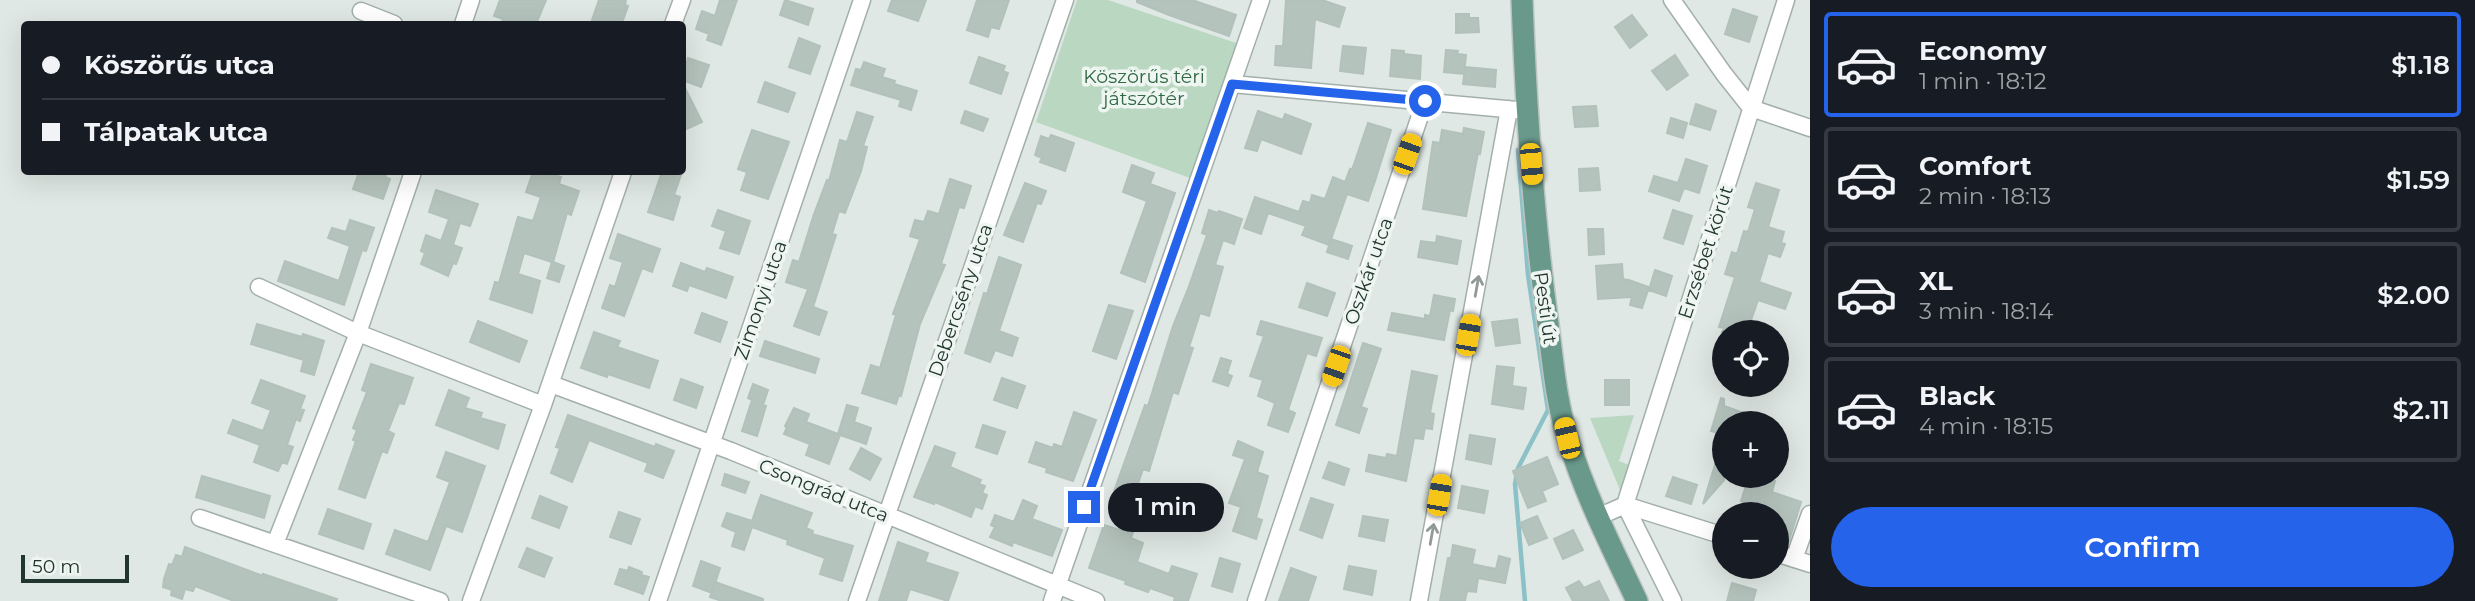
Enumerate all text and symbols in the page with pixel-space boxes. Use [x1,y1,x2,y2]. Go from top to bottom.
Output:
icon: car [1835,33,1898,96]
text: Economy [1919,35,2046,67]
text: Köszörűs utca [84,49,275,81]
text: $1.18 [2391,49,2450,81]
park label: Köszörűs téri játszótér [1083,65,1205,110]
text: 1 min · 18:12 [1919,67,2047,95]
route start [1409,85,1441,117]
text: Tálpatak utca [84,116,268,148]
car [1391,131,1424,177]
car [1519,142,1544,186]
icon: car [1835,148,1898,211]
text: Comfort [1919,150,2031,182]
text: $1.59 [2386,164,2450,196]
street label: Erzsébet körút [1673,182,1738,322]
text: 2 min · 18:13 [1919,182,2051,210]
street label: Oszkár utca [1339,214,1398,328]
street label: Debercsény utca [924,221,997,380]
street label: Zimonyi utca [729,238,792,363]
icon: car [1835,263,1898,326]
text: XL [1919,265,1953,297]
street label: Pesti út [1529,271,1562,346]
one-way arrow [1471,275,1484,298]
text: $2.00 [2377,279,2450,311]
text: 3 min · 18:14 [1919,297,2053,325]
car [1455,312,1482,358]
map controls [1712,320,1789,579]
button: locate [1712,320,1789,397]
car [1320,343,1353,389]
icon: car [1835,378,1898,441]
text: Black [1919,380,1995,412]
text: $2.11 [2392,394,2450,426]
button: + [1712,411,1789,488]
text: 4 min · 18:15 [1919,412,2053,440]
car [1553,415,1582,461]
street label: Csongrád utca [755,454,892,527]
car [1426,472,1453,518]
callout: 1 min [1108,482,1224,532]
route end [1068,491,1100,523]
text: 1 min [1135,493,1197,521]
button: − [1712,502,1789,579]
button: Confirm [1831,507,2454,587]
one-way arrow [1425,523,1439,546]
scale bar [21,552,130,584]
text: 50 m [32,555,80,578]

